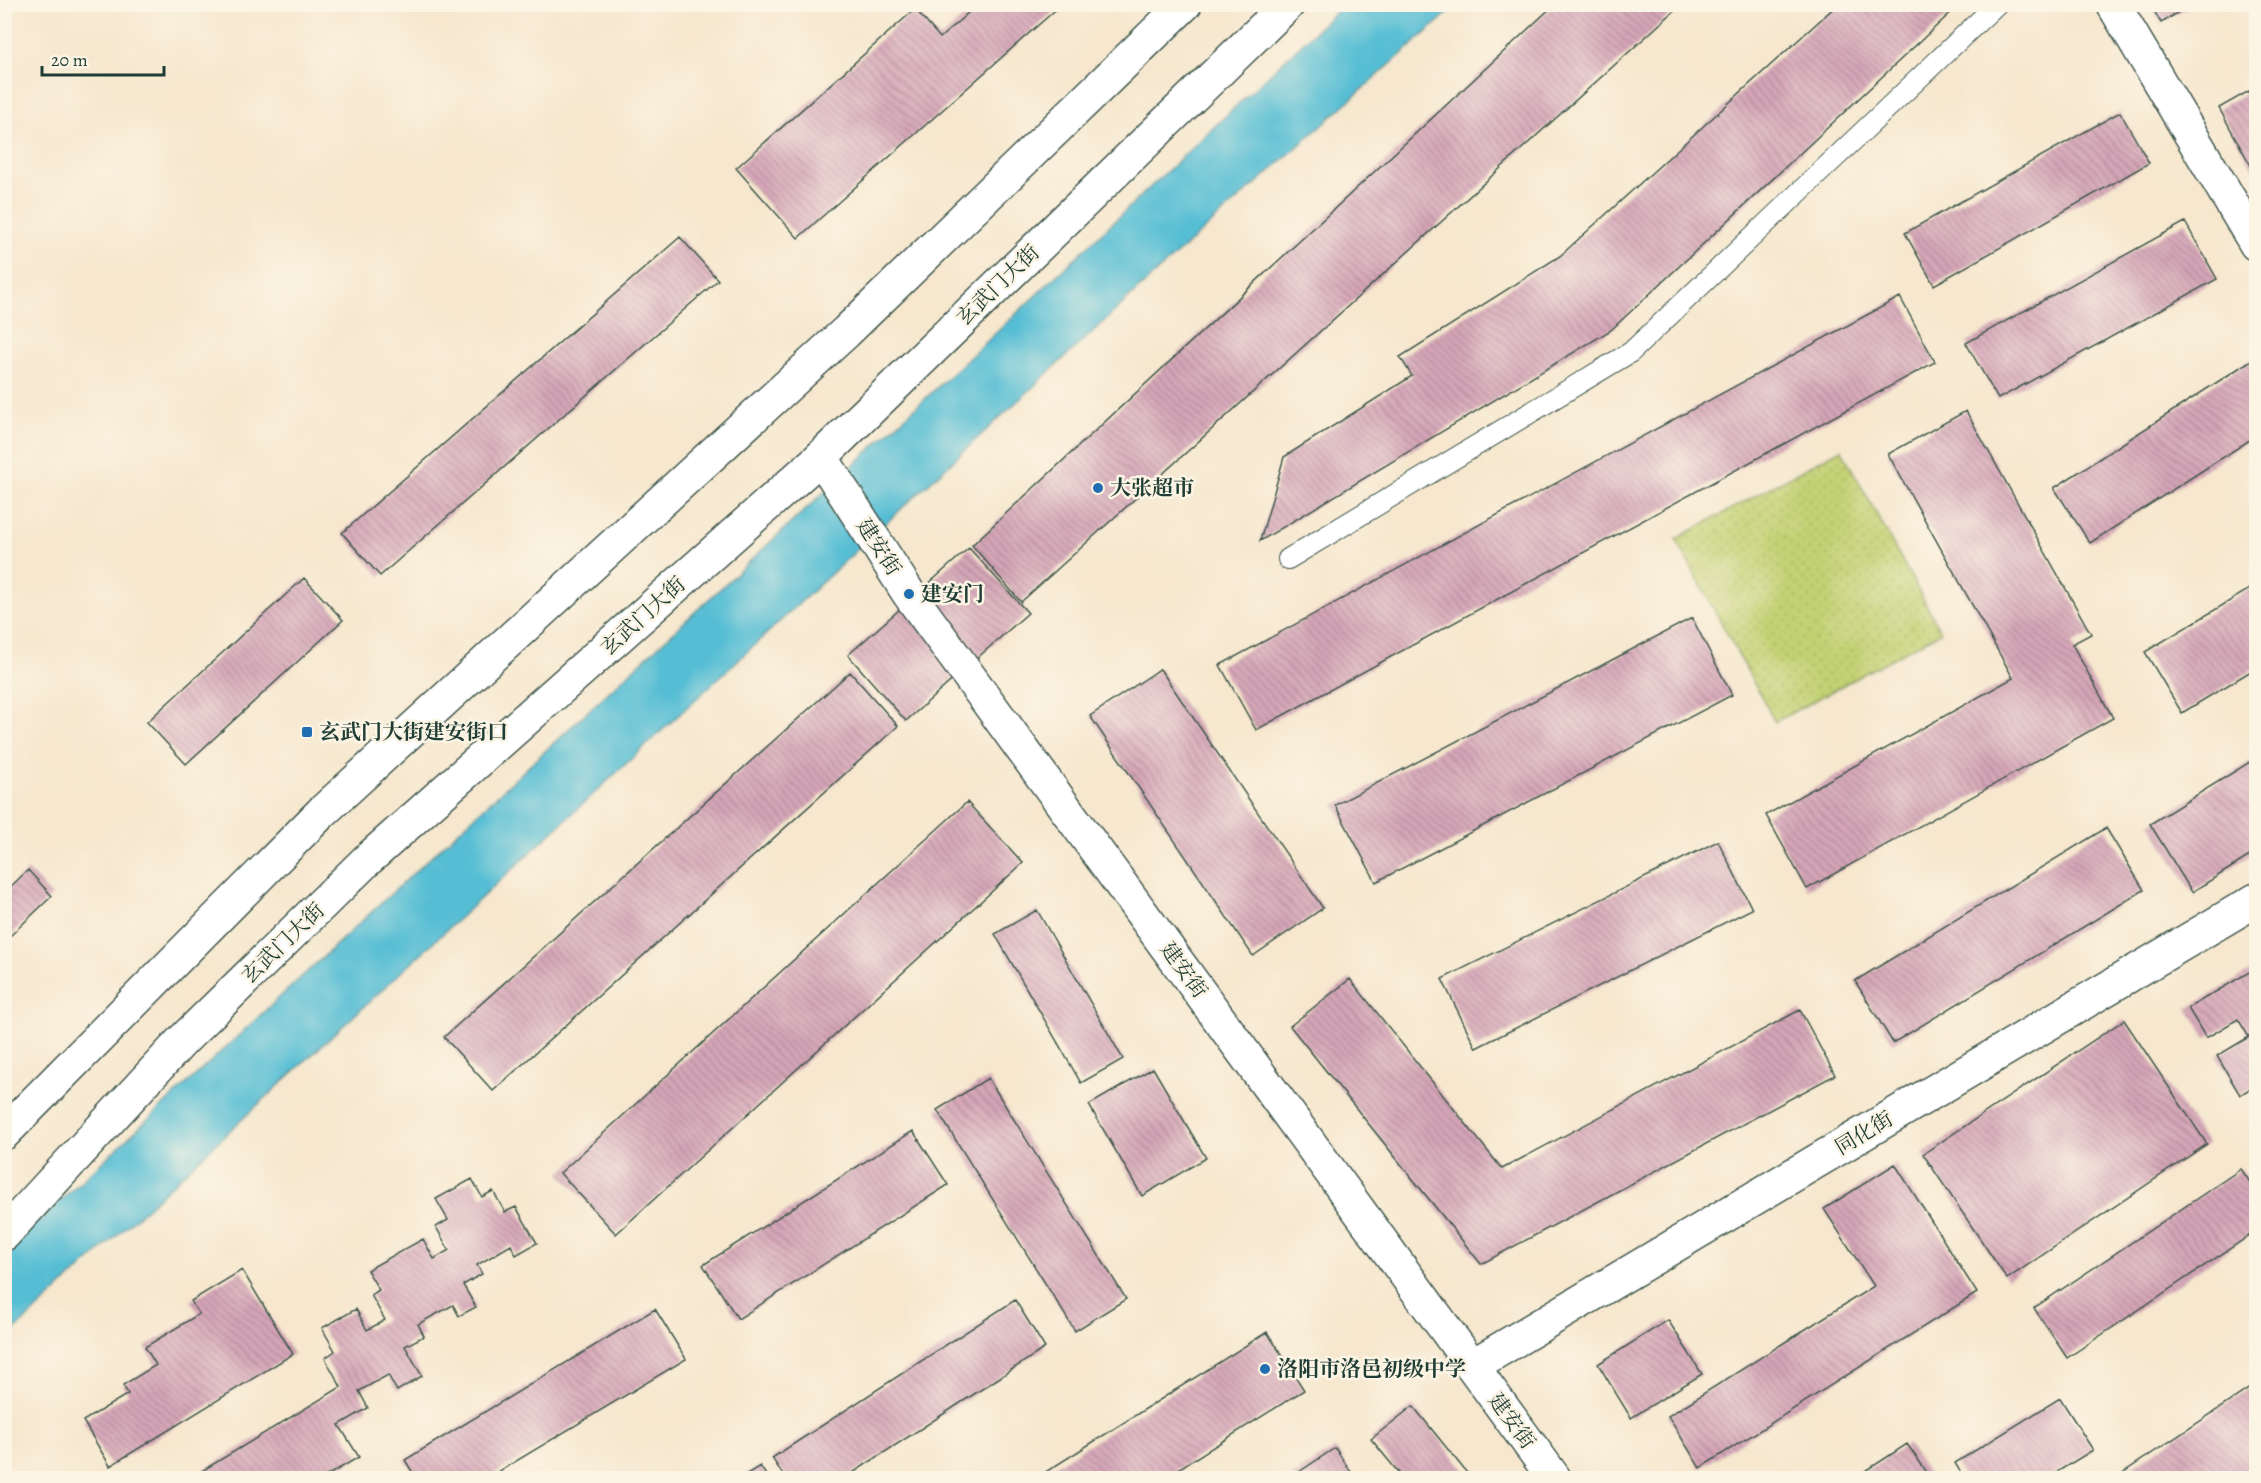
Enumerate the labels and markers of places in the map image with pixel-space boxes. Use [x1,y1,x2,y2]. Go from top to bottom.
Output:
place label: 大张超市 [1110,474,1194,502]
marker: 大张超市 [1091,481,1105,495]
place label: 建安门 [921,580,984,608]
marker: 建安门 [902,587,916,601]
place label: 玄武门大街建安街口 [319,718,508,746]
marker: 玄武门大街建安街口 [300,725,314,739]
place label: 洛阳市洛邑初级中学 [1277,1355,1466,1383]
marker: 洛阳市洛邑初级中学 [1258,1362,1272,1376]

